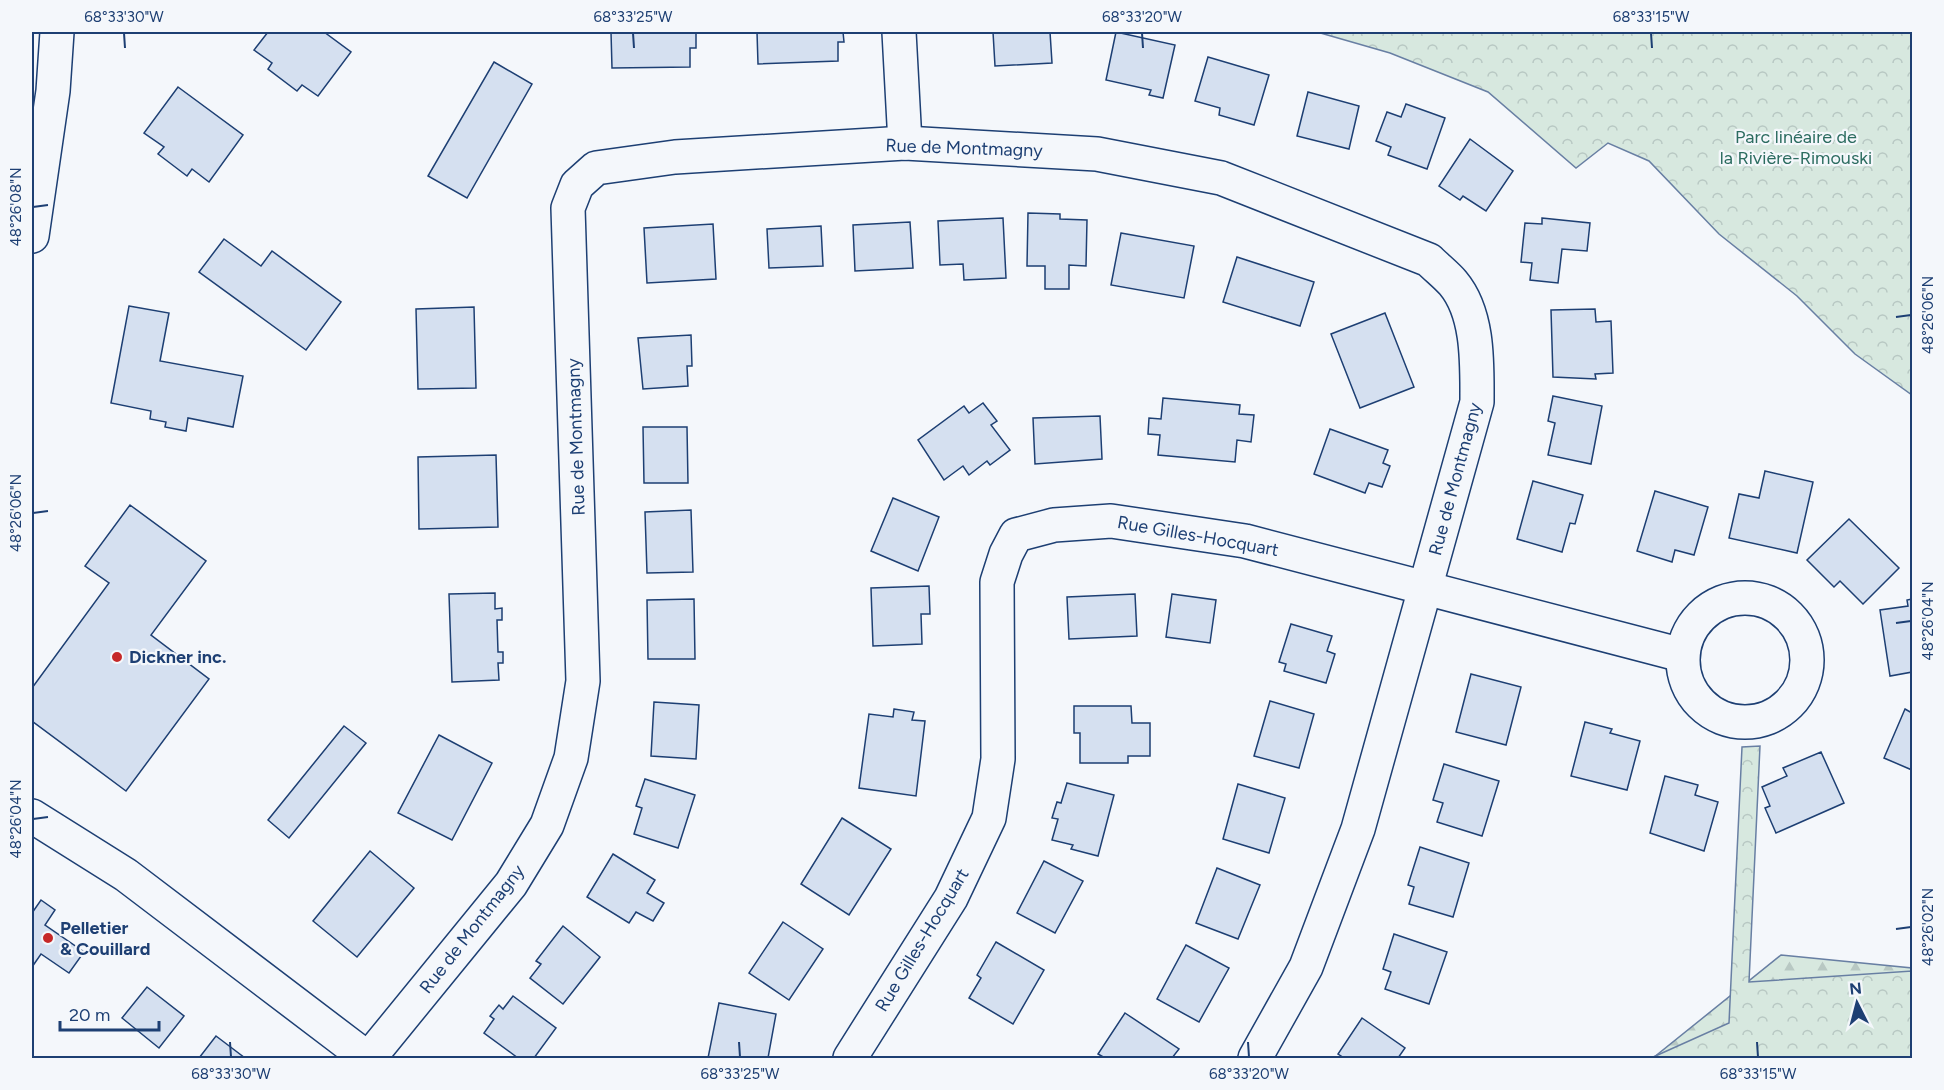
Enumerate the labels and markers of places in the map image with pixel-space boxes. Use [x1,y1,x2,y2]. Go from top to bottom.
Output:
place label: Dickner inc. [129,646,226,668]
marker: Dickner inc. [110,650,124,664]
place label: Pelletier & Couillard [60,917,150,960]
marker: Pelletier & Couillard [41,931,55,945]

